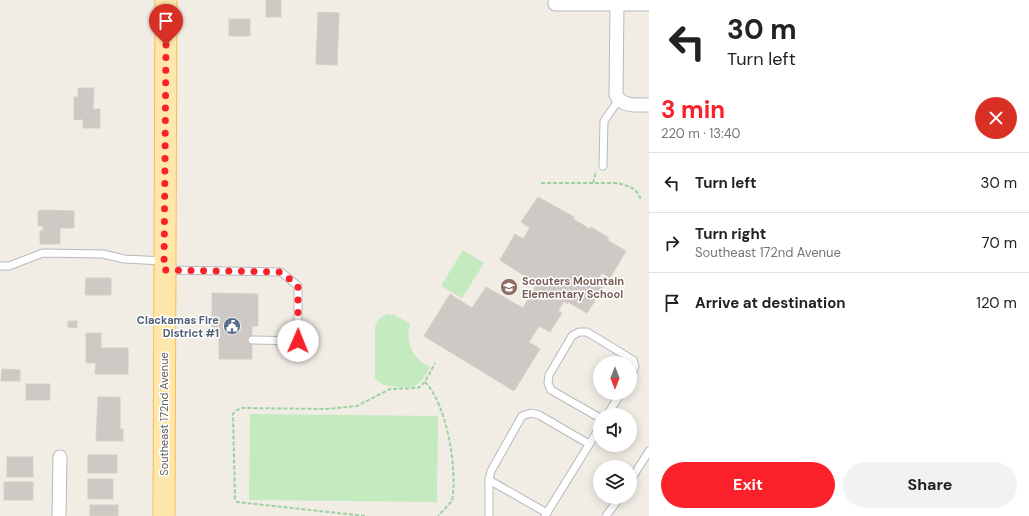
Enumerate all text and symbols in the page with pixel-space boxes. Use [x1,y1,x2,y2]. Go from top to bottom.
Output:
pin [149,4,183,45]
icon: arrive [155,10,177,32]
text: 30 m [727,11,797,48]
icon: left [661,16,713,68]
text: Turn left [727,47,796,71]
text: 3 min [661,94,725,125]
button: close [975,97,1017,139]
text: 220 m · 13:40 [661,125,740,142]
icon: left [661,172,683,194]
text: Turn left [695,173,756,193]
text: 30 m [981,173,1017,193]
text: Turn right [695,224,766,244]
icon: right [661,232,683,254]
text: 70 m [982,233,1017,253]
text: Southeast 172nd Avenue [695,244,841,261]
place label: Scouters Mountain Elementary School [522,274,624,301]
school or university icon: Scouters Mountain Elementary School [499,277,519,297]
icon: arrive [661,292,683,314]
text: Arrive at destination [695,293,846,313]
text: 120 m [976,293,1017,313]
place label: Clackamas Fire District #1 [137,313,219,340]
public building icon: Clackamas Fire District #1 [222,316,242,336]
position arrow [277,320,319,362]
street label: Southeast 172nd Avenue [157,352,171,476]
north arrow [593,356,637,400]
map controls [593,356,637,504]
button: sound [593,408,637,452]
button: layers [593,460,637,504]
button: Exit [661,462,835,508]
button: Share [843,462,1017,508]

